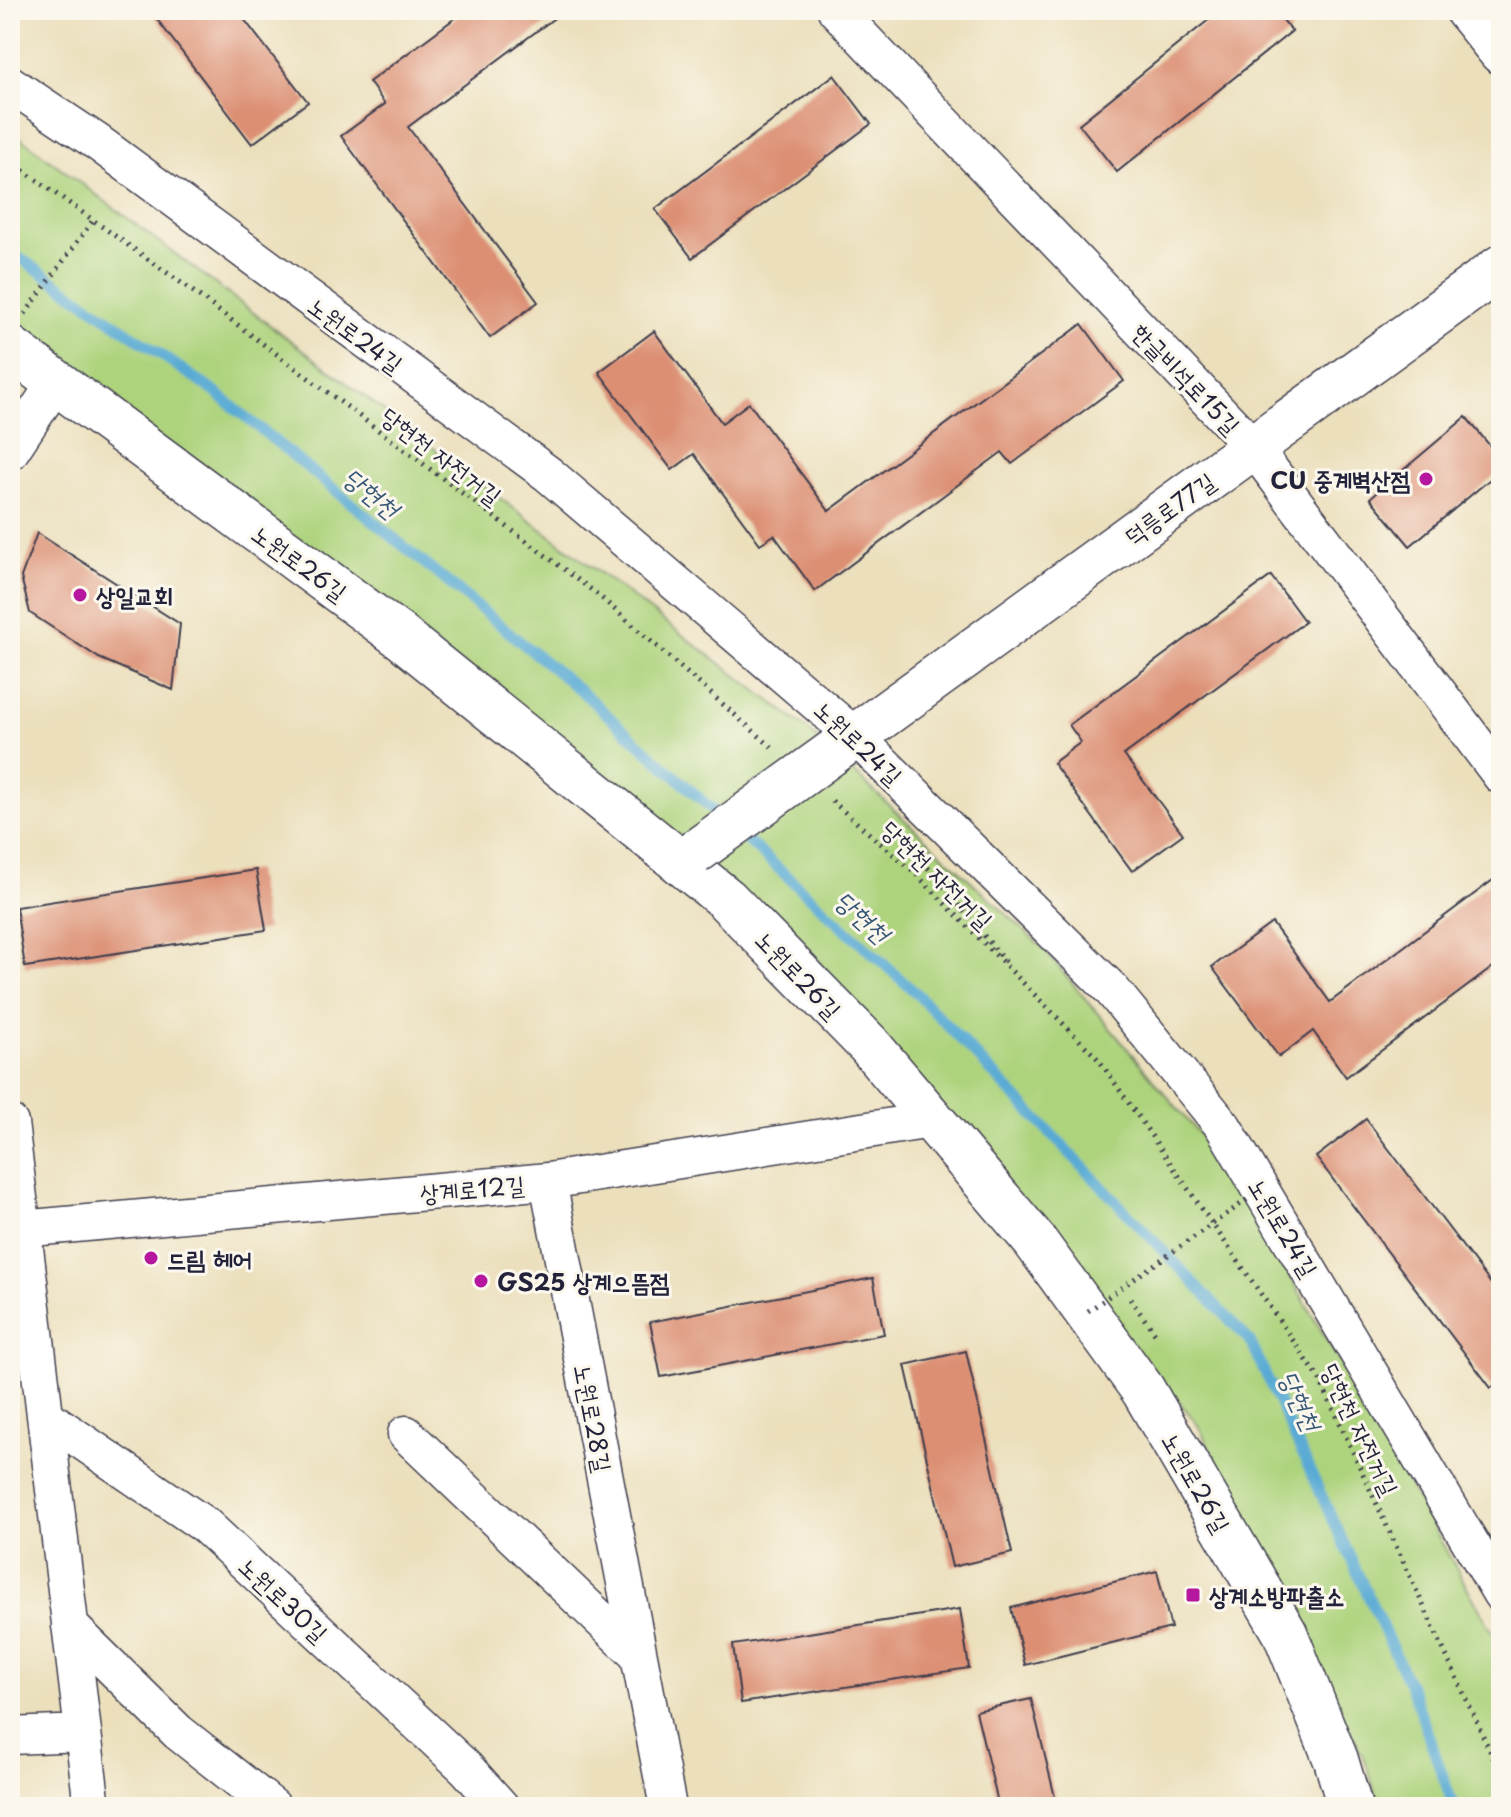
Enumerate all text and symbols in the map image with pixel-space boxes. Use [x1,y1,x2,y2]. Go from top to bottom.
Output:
street label: 노원로24길 [301,287,411,381]
street label: 한글비석로15길 [1125,314,1249,442]
street label: 당현천 자전거길 [374,398,510,512]
water label: 당현천 [335,457,411,529]
place label: CU 중계벽산점 [1270,461,1410,497]
street label: 덕릉로77길 [1116,463,1222,553]
marker: CU 중계벽산점 [1417,470,1435,488]
street label: 노원로26길 [245,515,355,609]
place label: 상일교회 [96,577,173,613]
marker: 상일교회 [71,586,89,604]
street label: 노원로24길 [807,692,911,792]
street label: 당현천 자전거길 [874,811,1002,937]
water label: 당현천 [827,881,902,954]
street label: 노원로26길 [748,922,850,1026]
street label: 상계로12길 [418,1165,526,1211]
street label: 노원로24길 [1240,1171,1328,1283]
place label: 드림 헤어 [167,1240,252,1276]
marker: 드림 헤어 [142,1249,160,1267]
place label: GS25 상계으뜸점 [497,1263,669,1299]
marker: GS25 상계으뜸점 [472,1272,490,1290]
street label: 당현천 자전거길 [1313,1357,1409,1501]
street label: 노원로28길 [566,1361,622,1475]
water label: 당현천 [1270,1363,1333,1439]
street label: 노원로26길 [1154,1425,1240,1539]
street label: 노원로30길 [231,1548,337,1650]
place label: 상계소방파출소 [1209,1577,1344,1613]
marker: 상계소방파출소 [1184,1586,1202,1604]

